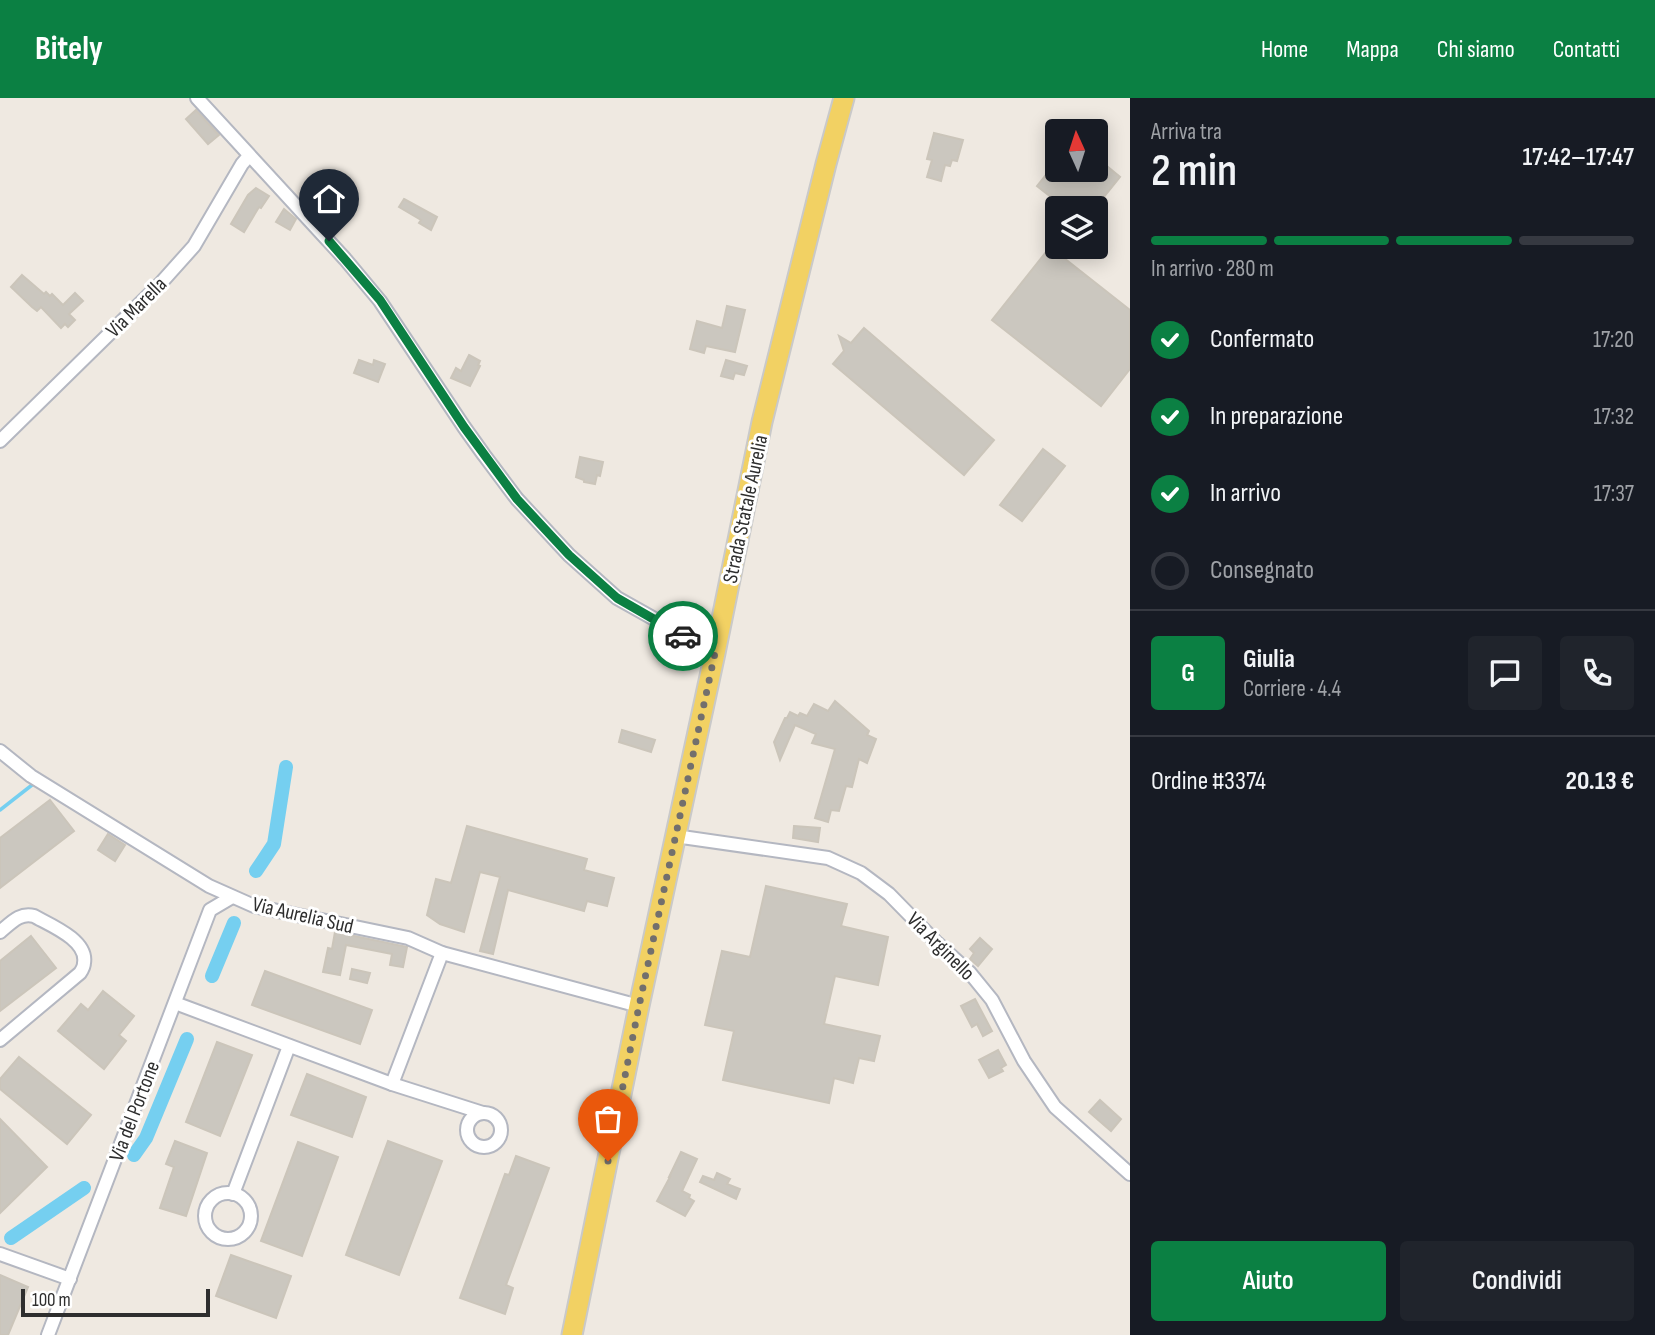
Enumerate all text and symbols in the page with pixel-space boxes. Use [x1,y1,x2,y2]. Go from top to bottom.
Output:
text: Bitely [35,29,103,69]
text: Home [1261,35,1308,64]
text: Mappa [1346,35,1399,64]
text: Chi siamo [1437,35,1515,64]
text: Contatti [1553,35,1620,64]
text: Arriva tra [1151,118,1222,146]
north arrow [1045,119,1108,182]
map controls [1045,119,1108,259]
text: 17:42–17:47 [1522,142,1634,173]
text: 2 min [1151,144,1237,199]
pin [299,169,359,241]
icon: home [310,180,348,218]
button: layers [1045,196,1108,259]
text: In arrivo · 280 m [1151,255,1274,283]
street label: Via Marella [101,272,172,343]
icon: check [1151,321,1189,359]
text: Confermato [1210,324,1314,355]
text: 17:20 [1593,326,1634,354]
icon: check [1151,398,1189,436]
text: In preparazione [1210,401,1343,432]
text: 17:32 [1593,403,1634,431]
street label: Strada Statale Aurelia [718,433,773,586]
icon: check [1151,475,1189,513]
text: In arrivo [1210,478,1281,509]
text: 17:37 [1594,480,1634,508]
text: Consegnato [1210,555,1314,586]
courier [648,601,718,671]
icon: car [664,617,702,655]
button: chat [1468,636,1542,710]
button: phone [1560,636,1634,710]
text: Giulia [1243,644,1295,675]
text: G [1181,658,1195,689]
text: Corriere · 4.4 [1243,675,1341,703]
text: Ordine #3374 [1151,766,1266,797]
text: 20.13 € [1566,766,1634,797]
street label: Via Aurelia Sud [250,892,356,939]
street label: Via Arginello [901,907,980,986]
street label: Via del Portone [104,1057,165,1165]
pin [578,1089,638,1161]
icon: bag [589,1100,627,1138]
button: Aiuto [1151,1241,1386,1321]
button: Condividi [1400,1241,1634,1321]
scale bar [21,1286,210,1318]
text: 100 m [32,1289,71,1312]

